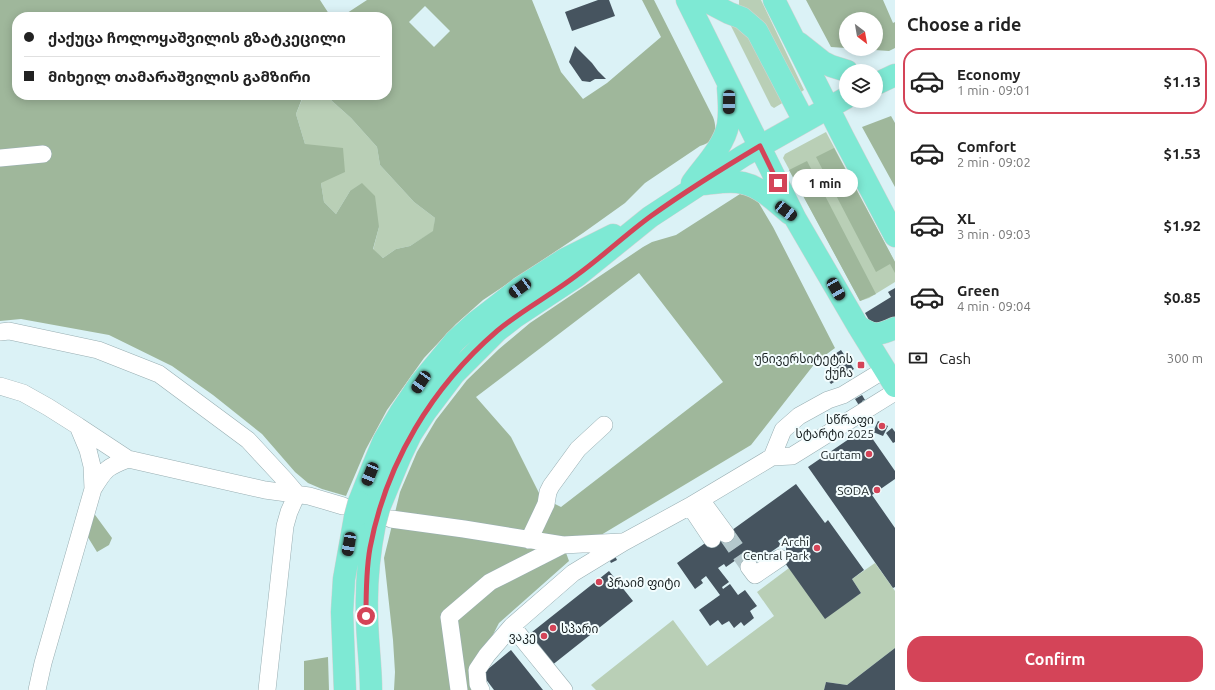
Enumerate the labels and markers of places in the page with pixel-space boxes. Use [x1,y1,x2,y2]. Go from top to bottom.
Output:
place label: უნივერსიტეტის ქუჩა [754,352,853,380]
marker: უნივერსიტეტის ქუჩა [856,360,866,370]
place label: სწრაფი სტარტი 2025 [795,413,874,441]
marker: სწრაფი სტარტი 2025 [877,421,887,431]
place label: Gurtam [820,448,861,461]
marker: Gurtam [864,449,874,459]
place label: SODA [837,484,869,497]
marker: SODA [872,485,882,495]
place label: Archi Central Park [743,535,809,562]
marker: Archi Central Park [812,543,822,553]
place label: პრაიმ ფიტი [607,576,680,590]
marker: პრაიმ ფიტი [594,577,604,587]
place label: სპარი [561,622,598,635]
marker: სპარი [548,623,558,633]
place label: ვაკე [509,630,536,644]
marker: ვაკე [539,631,549,641]

